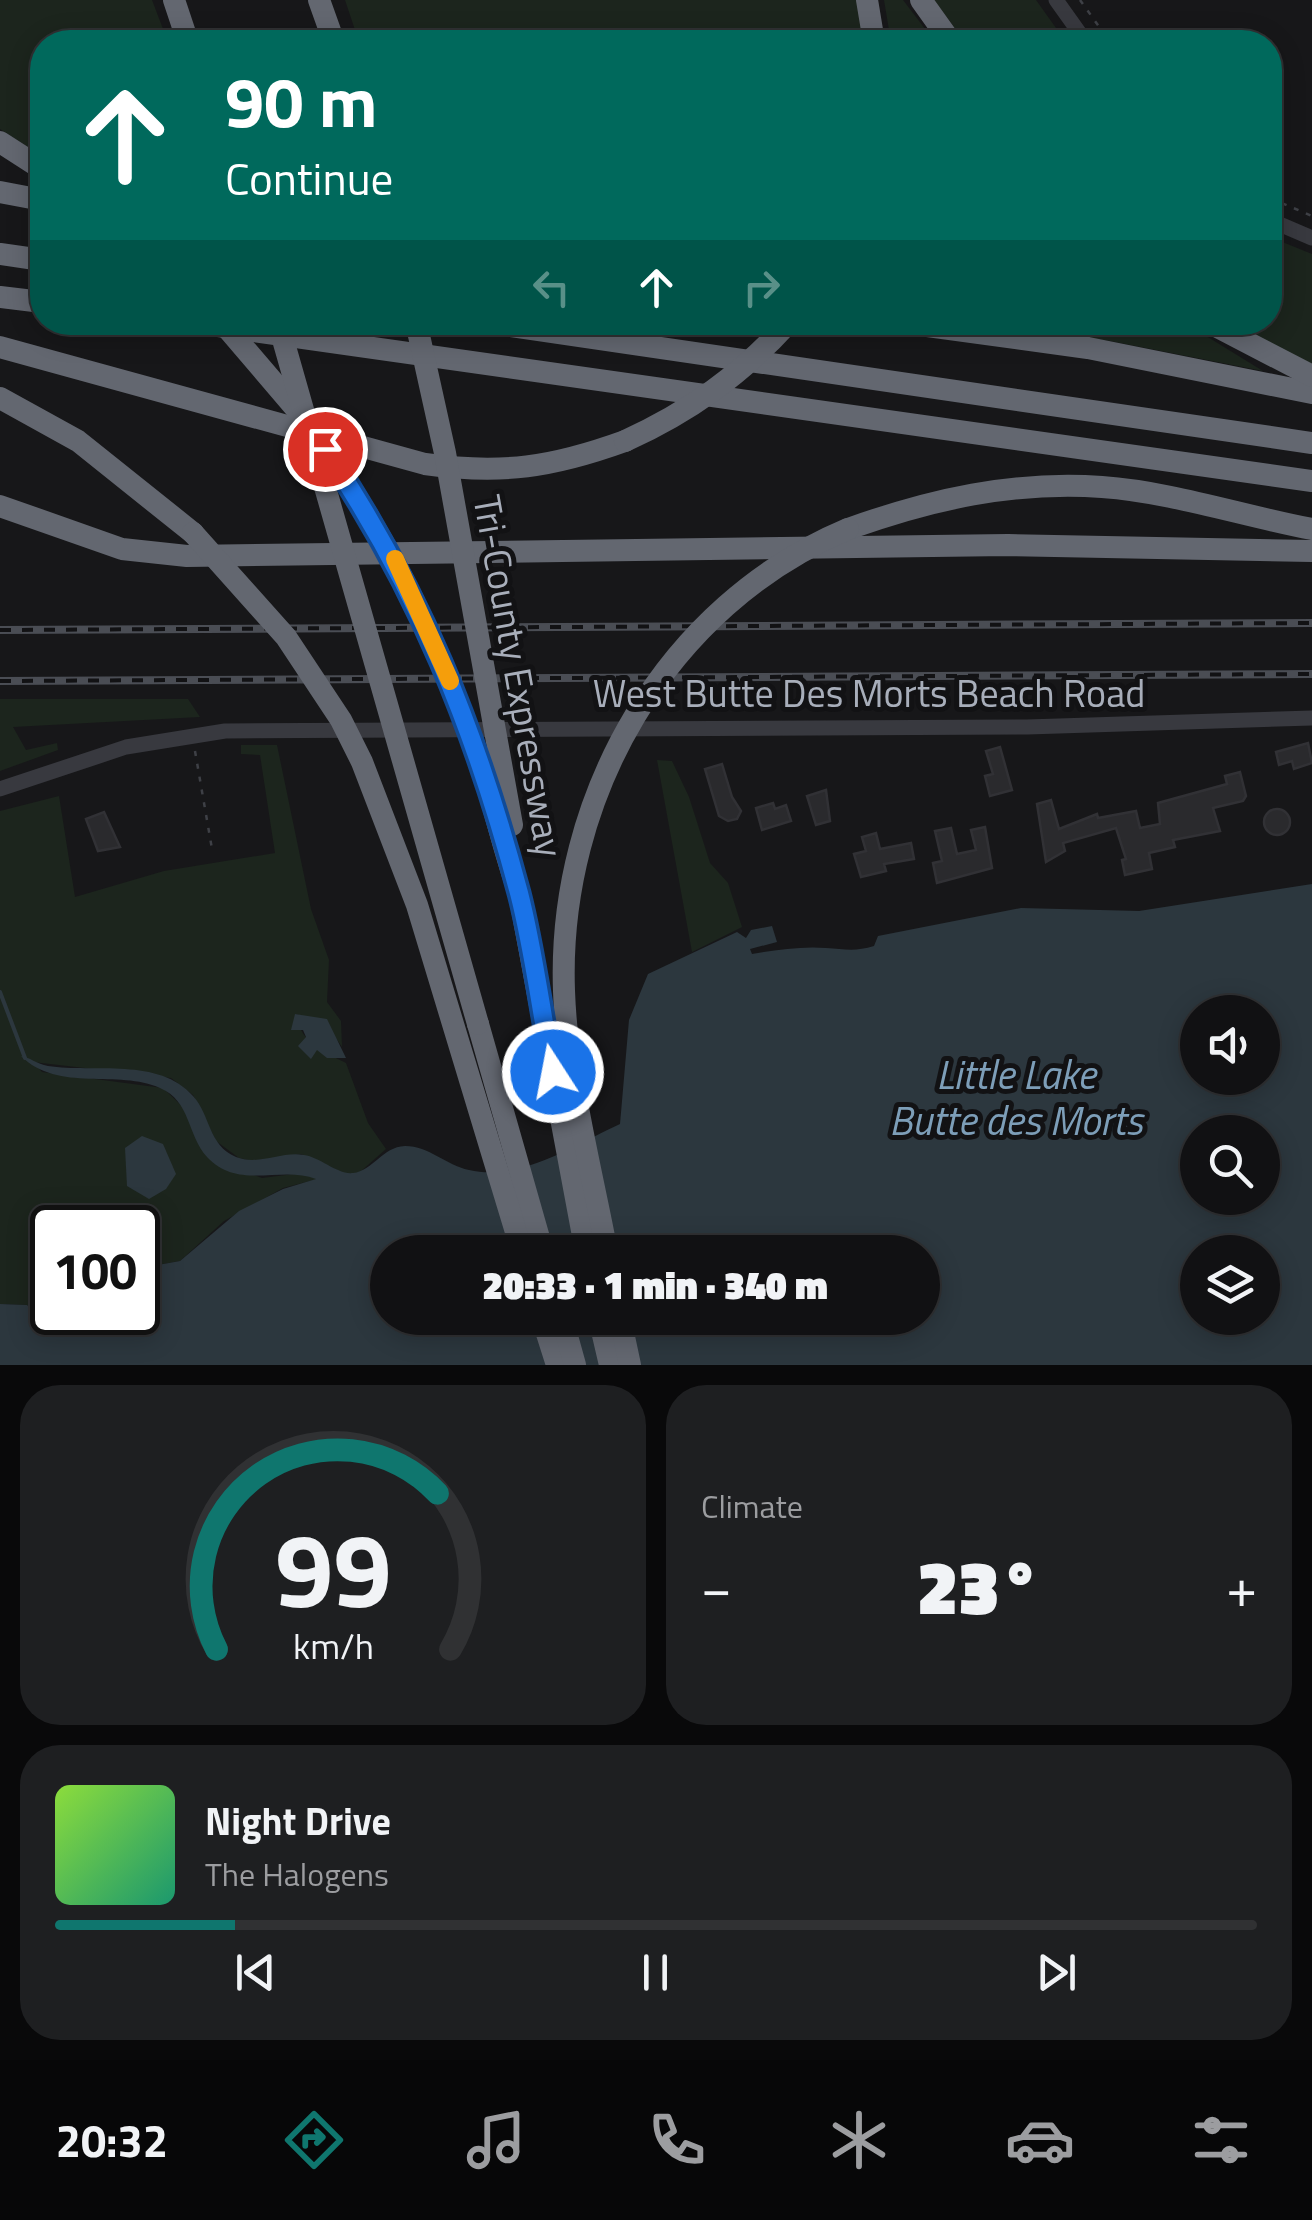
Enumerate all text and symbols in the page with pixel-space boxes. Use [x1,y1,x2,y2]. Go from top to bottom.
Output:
text: 90 m [225,48,378,154]
icon: ahead [60,70,190,200]
text: Continue [225,144,393,212]
icon: left [524,260,579,315]
icon: ahead [629,260,684,315]
icon: right [734,260,789,315]
pin [283,407,368,492]
icon: arrive [298,422,353,477]
street label: Tri-County Expressway [459,490,579,862]
street label: West Butte Des Morts Beach Road [593,664,1145,722]
map controls [1180,995,1280,1335]
button: sound [1180,995,1280,1095]
position arrow [501,1020,605,1124]
water label: Little Lake Butte des Morts [889,1044,1146,1151]
button: search [1180,1115,1280,1215]
speed limit sign: 100 [30,1205,160,1335]
button: layers [1180,1235,1280,1335]
text: 20:33 · 1 min · 340 m [482,1256,828,1314]
text: Climate [701,1482,803,1530]
text: 99 [275,1489,391,1647]
text: 23° [917,1529,1041,1643]
text: − [701,1545,732,1628]
text: + [1226,1545,1257,1628]
text: km/h [293,1618,373,1673]
text: Night Drive [205,1792,391,1850]
text: The Halogens [205,1850,389,1898]
icon: previous [228,1945,283,2000]
icon: pause [628,1945,683,2000]
icon: next [1029,1945,1084,2000]
icon: directions [279,2105,349,2175]
icon: music [461,2105,531,2175]
icon: phone [642,2105,712,2175]
icon: climate [824,2105,894,2175]
icon: car [1005,2105,1075,2175]
icon: filters [1186,2105,1256,2175]
text: 20:32 [56,2106,168,2174]

